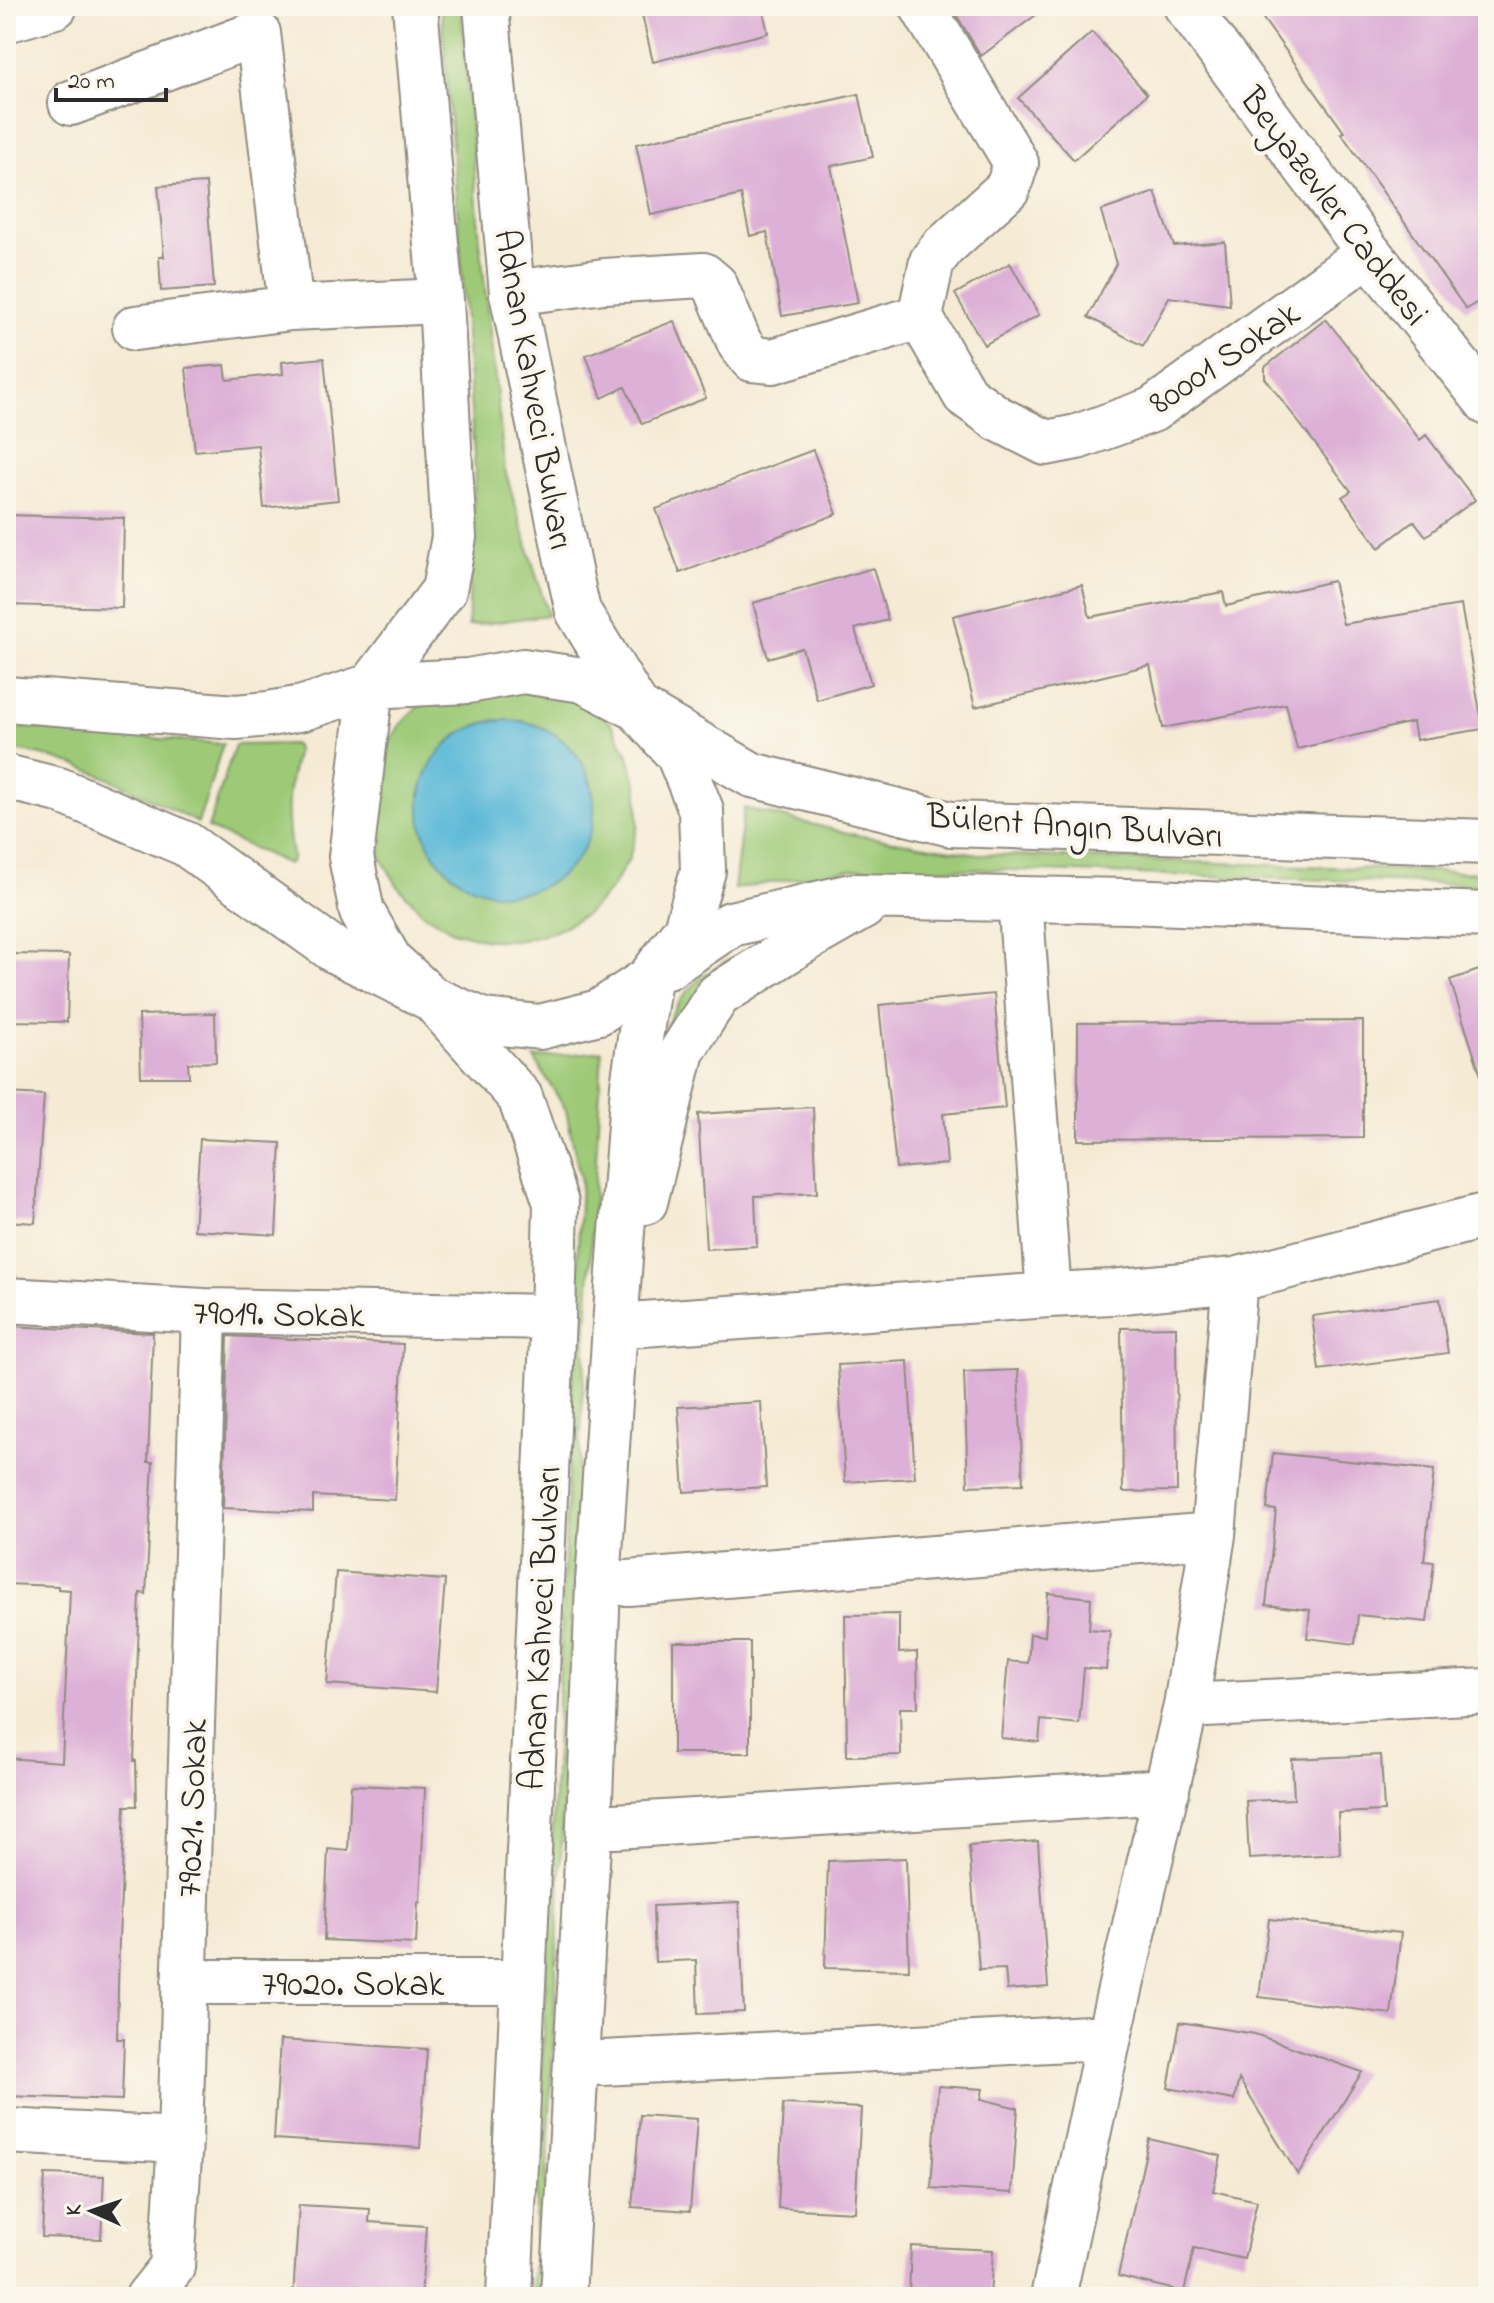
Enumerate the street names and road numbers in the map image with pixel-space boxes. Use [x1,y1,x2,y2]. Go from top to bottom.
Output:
street label: Beyazevler Caddesi [1224,76,1440,339]
street label: Adnan Kahveci Bulvarı [477,225,586,554]
street label: 80001 Sokak [1139,289,1312,430]
street label: Bülent Angın Bulvarı [924,792,1225,865]
street label: 79019. Sokak [193,1289,365,1344]
street label: Adnan Kahveci Bulvarı [508,1465,577,1792]
street label: 79021. Sokak [165,1718,224,1898]
street label: 79020. Sokak [262,1960,445,2013]

